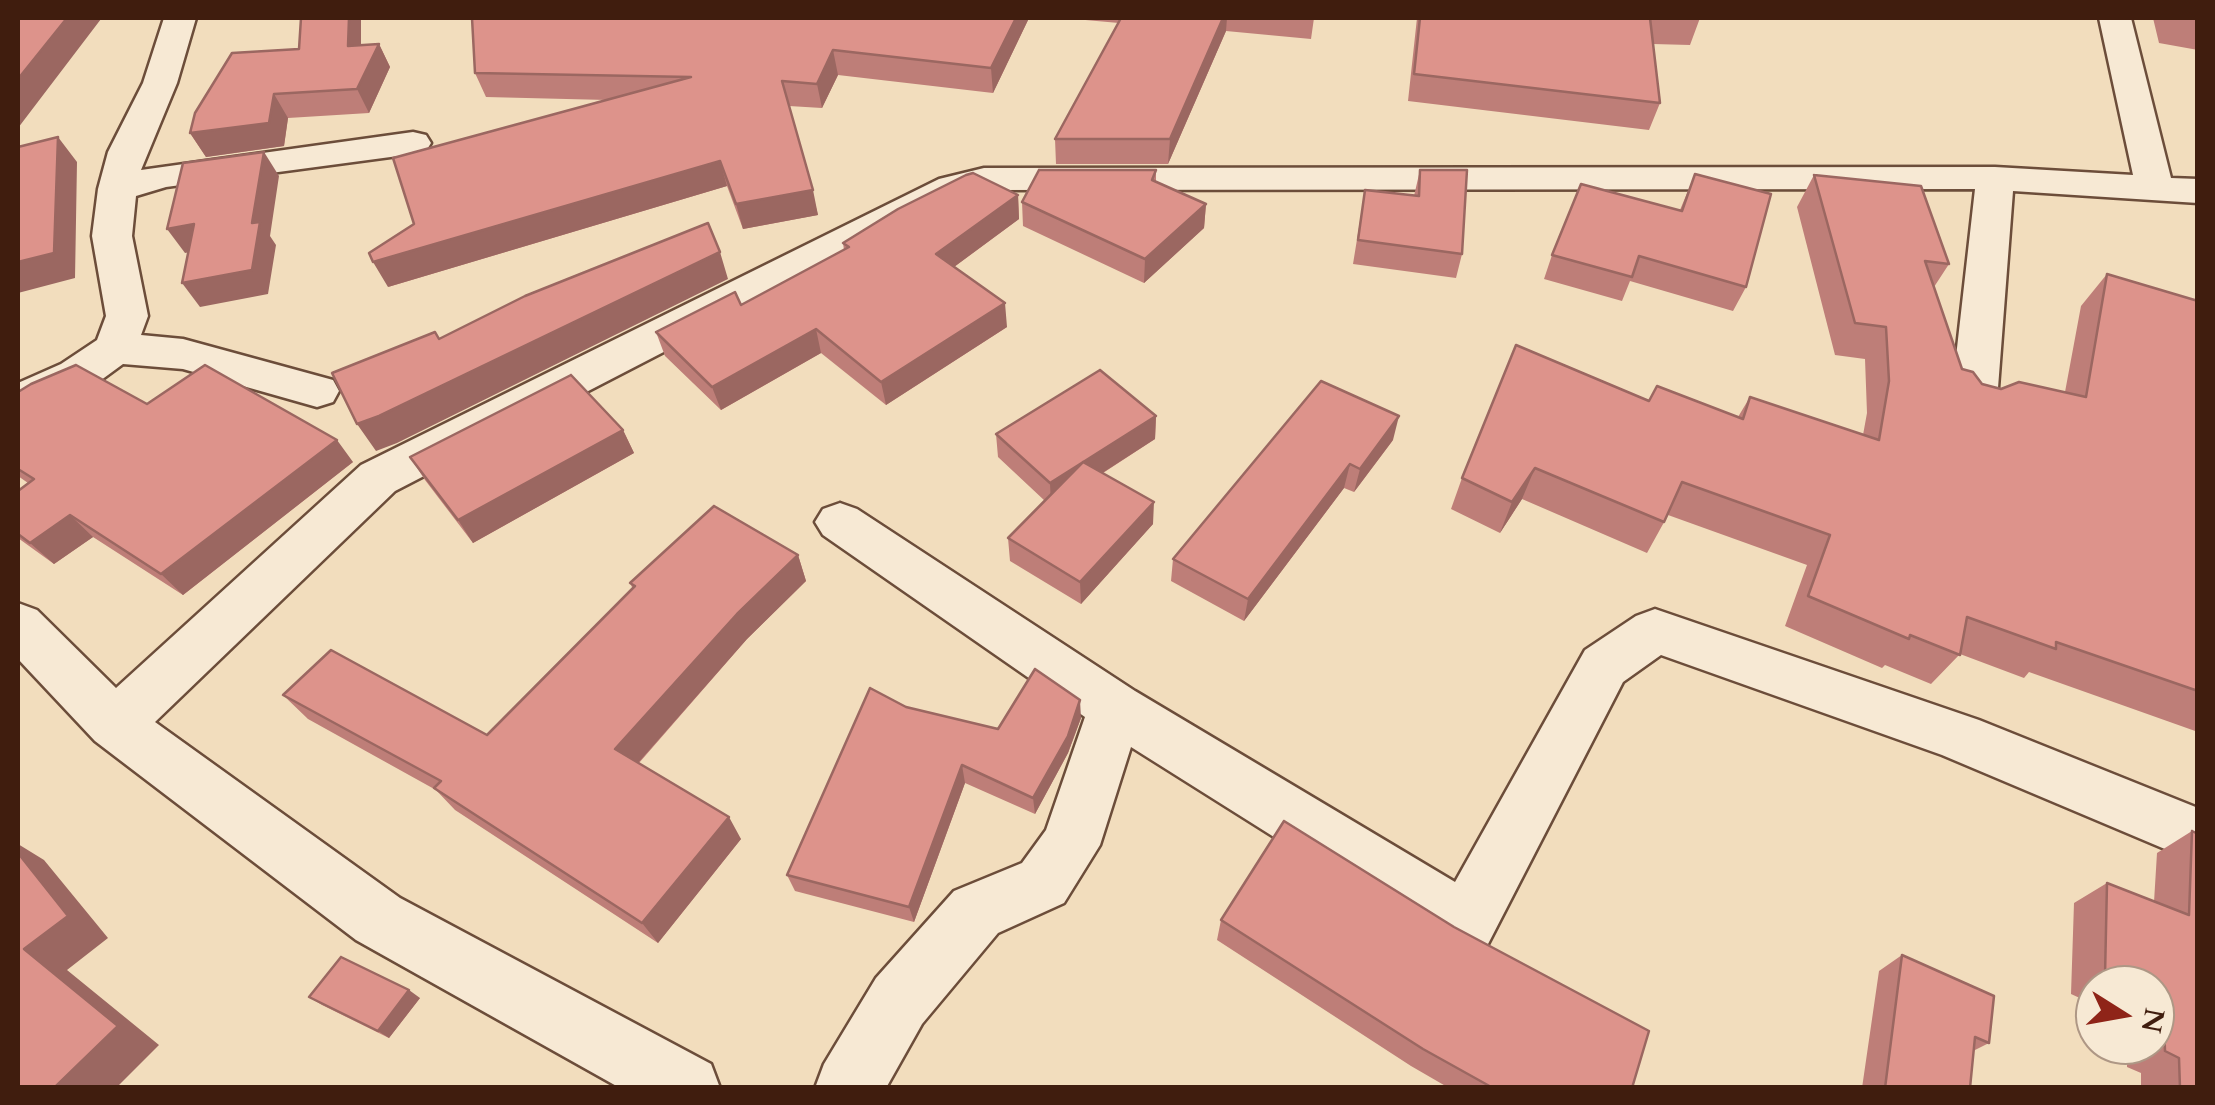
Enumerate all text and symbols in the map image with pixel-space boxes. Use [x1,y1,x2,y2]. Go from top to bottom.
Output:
north arrow [2075,965,2175,1065]
text: N [2132,1005,2173,1036]

